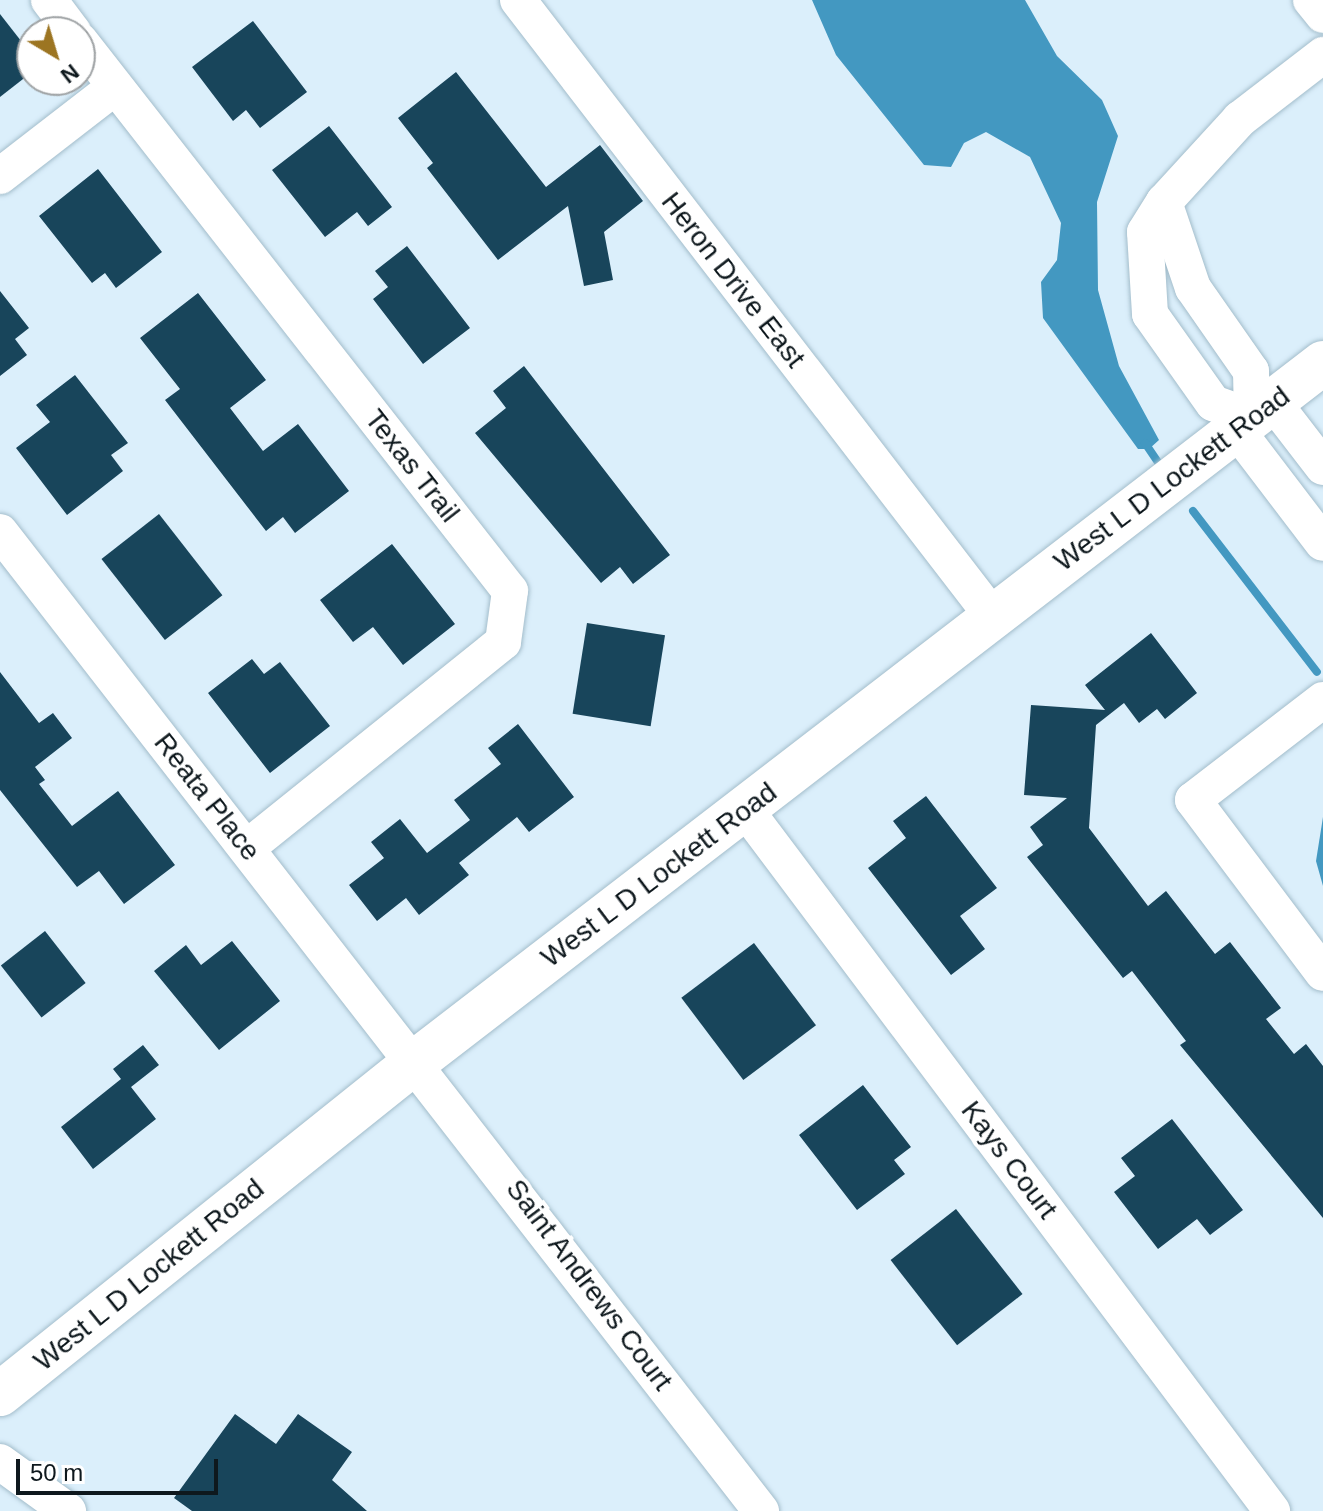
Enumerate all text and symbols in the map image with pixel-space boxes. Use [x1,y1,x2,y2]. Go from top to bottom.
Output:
north arrow [16,16,96,96]
text: N [56,59,84,88]
street label: Heron Drive East [654,186,812,374]
street label: West L D Lockett Road [1047,379,1297,579]
street label: Texas Trail [357,403,467,529]
street label: Reata Place [147,727,267,867]
street label: West L D Lockett Road [534,775,784,975]
street label: Kays Court [954,1095,1064,1225]
street label: West L D Lockett Road [27,1172,271,1378]
street label: Saint Andrews Court [498,1172,680,1398]
scale bar [20,1443,222,1493]
text: 50 m [30,1459,83,1486]

